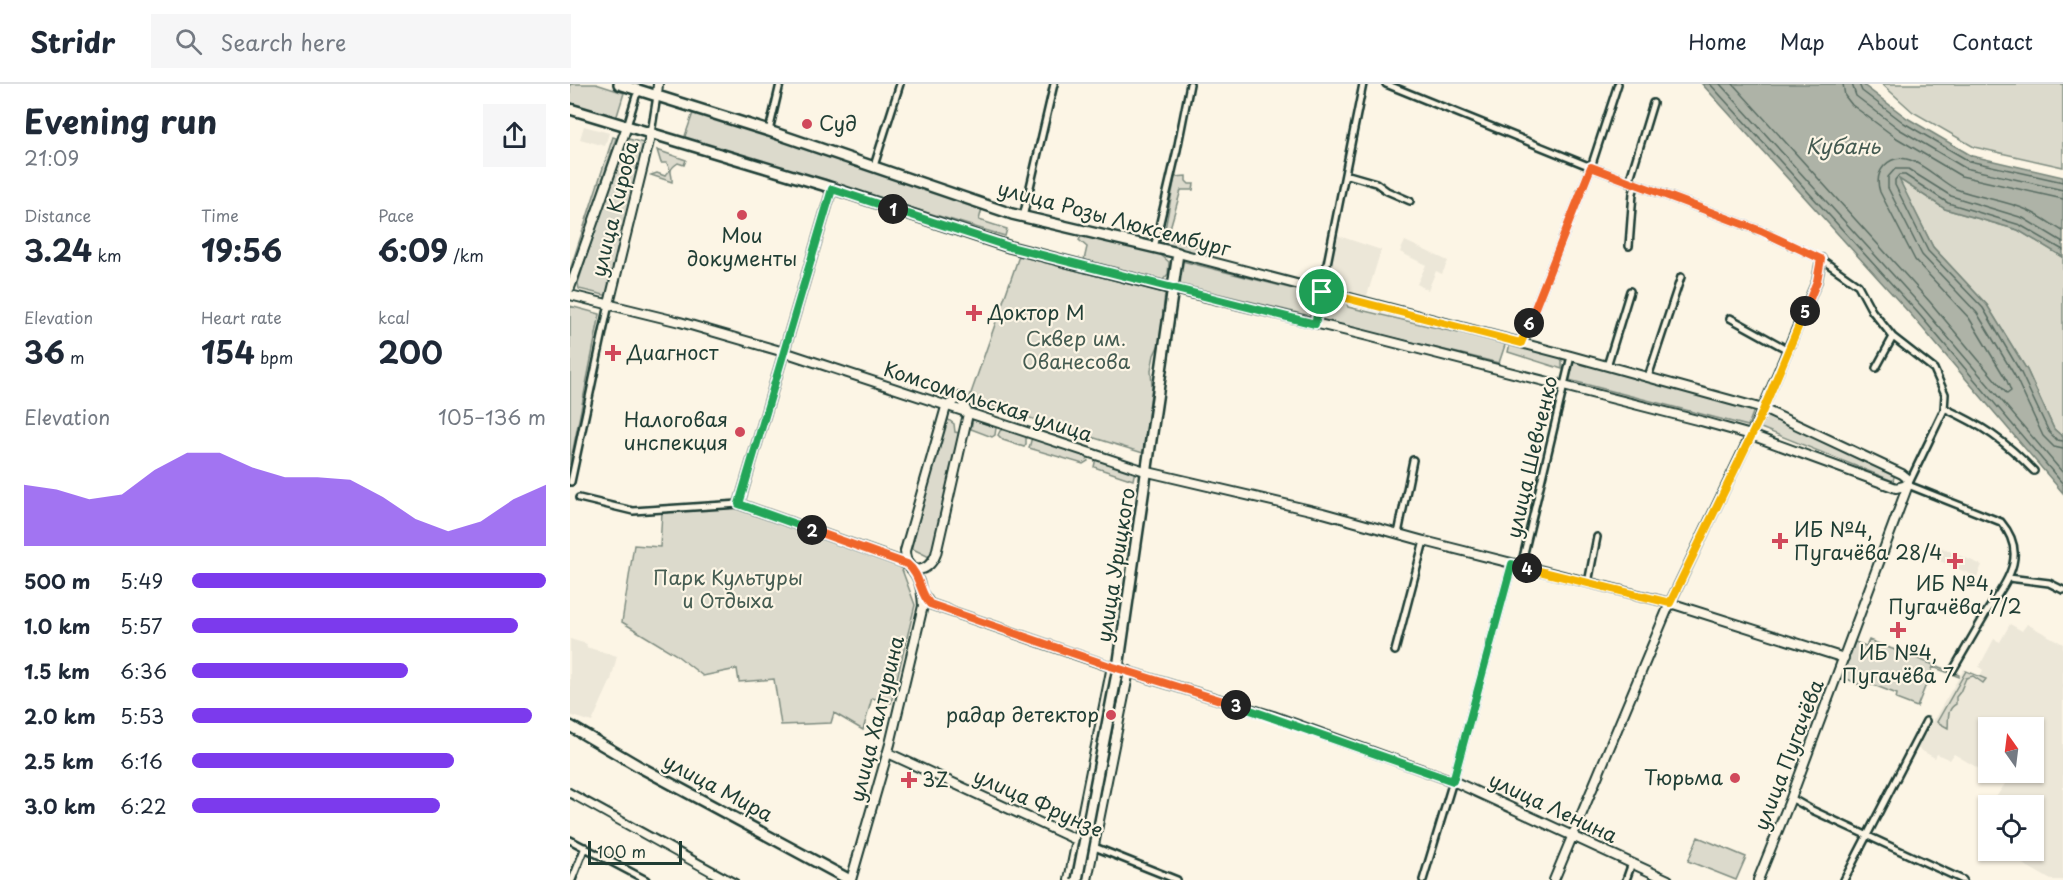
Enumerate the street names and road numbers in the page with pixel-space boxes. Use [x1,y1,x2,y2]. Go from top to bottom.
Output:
street label: улица Кирова [583,137,646,280]
street label: улица Розы Люксембург [994,172,1235,264]
street label: Комсомольская улица [880,353,1097,449]
street label: улица Шевченко [1498,373,1564,541]
street label: улица Урицкого [1088,485,1142,644]
street label: улица Халтурина [841,632,911,805]
street label: улица Пугачёва [1745,674,1831,834]
street label: улица Мира [658,746,779,829]
street label: улица Фрунзе [969,760,1108,844]
street label: улица Ленина [1484,764,1623,850]

